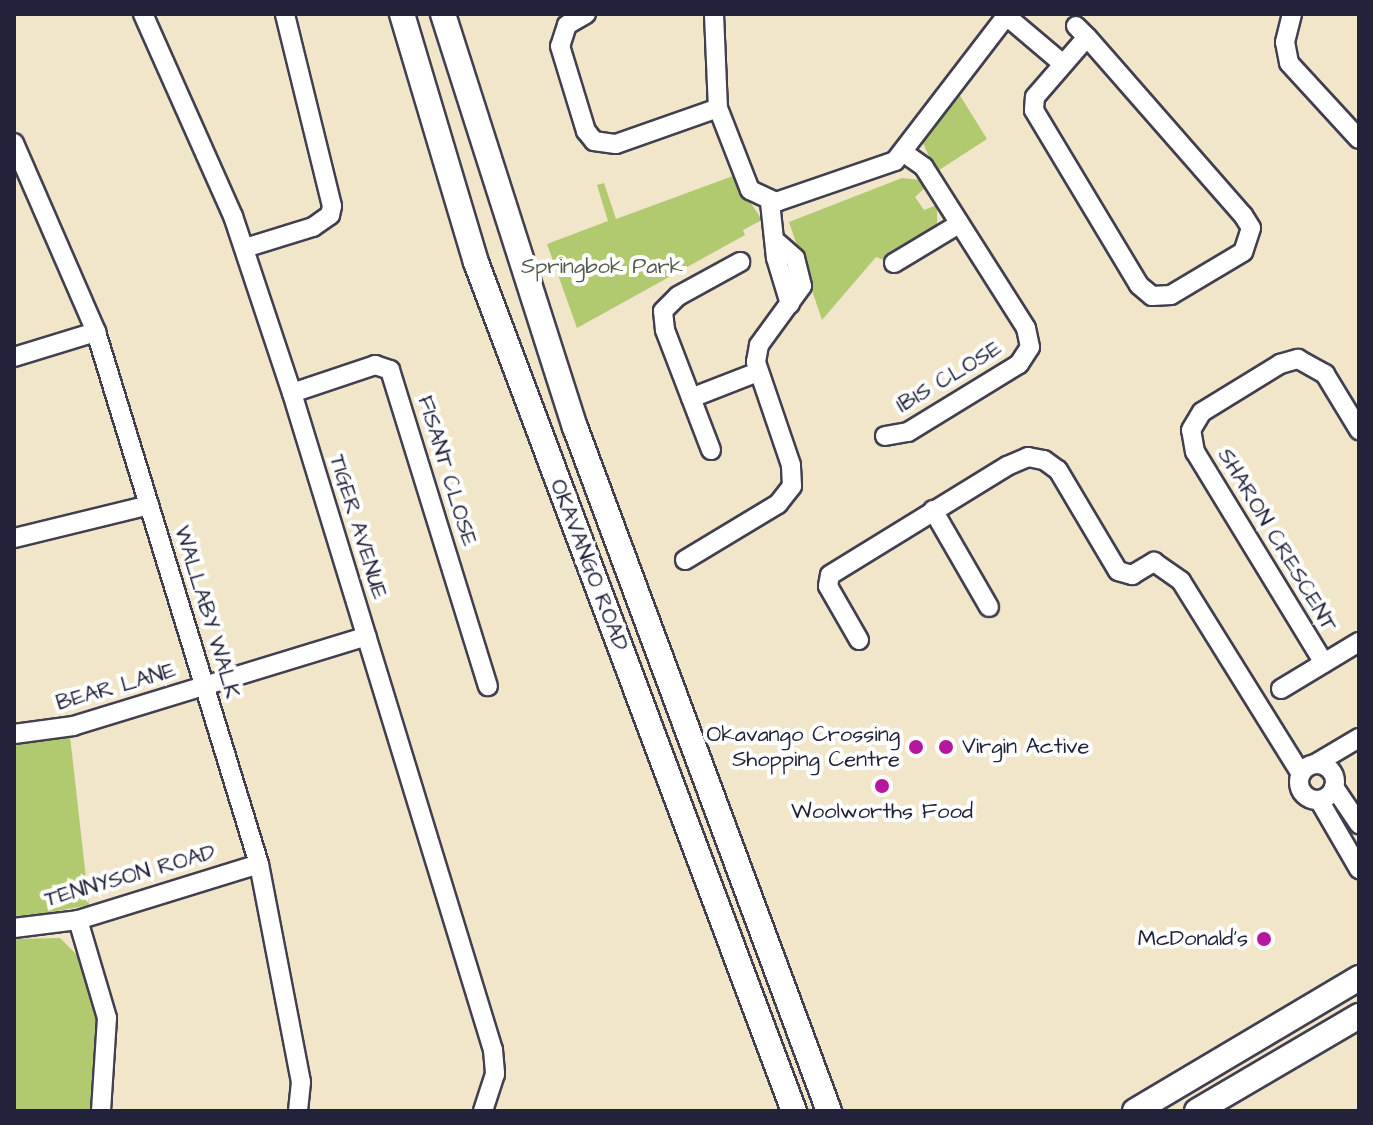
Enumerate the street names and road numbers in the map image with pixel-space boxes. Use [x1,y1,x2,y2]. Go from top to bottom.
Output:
street label: IBIS CLOSE [892,335,1006,419]
street label: FISANT CLOSE [412,393,482,549]
street label: SHARON CRESCENT [1212,444,1342,636]
street label: TIGER AVENUE [323,451,393,603]
street label: OKAVANGO ROAD [544,476,634,654]
street label: WALLABY WALK [168,523,246,701]
street label: BEAR LANE [53,657,179,717]
street label: TENNYSON ROAD [42,839,218,913]

